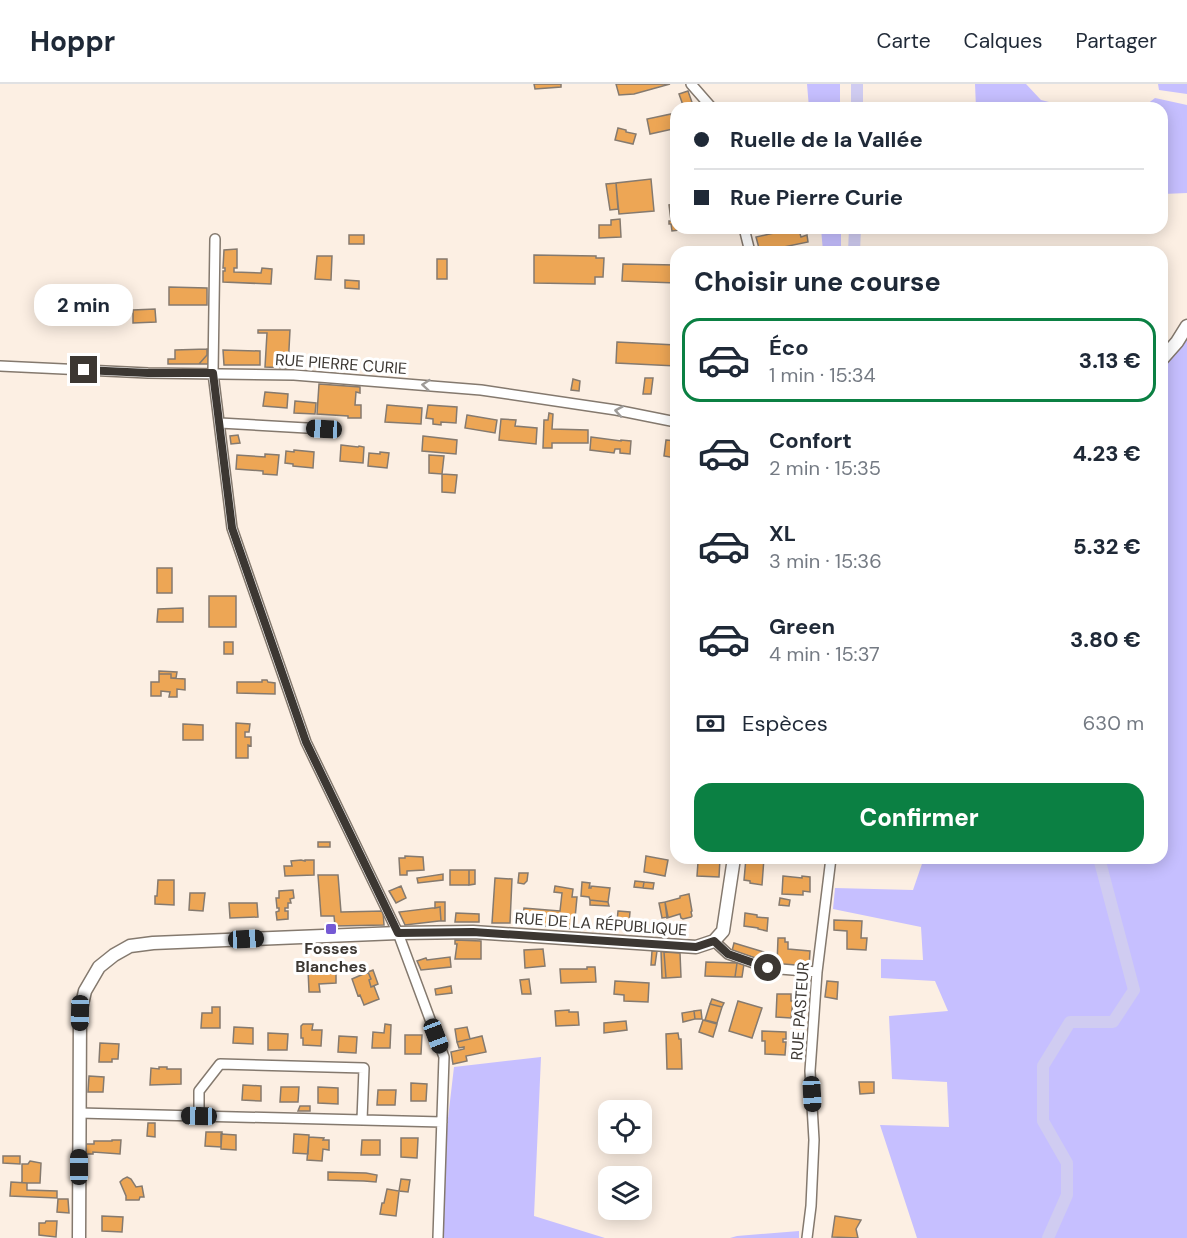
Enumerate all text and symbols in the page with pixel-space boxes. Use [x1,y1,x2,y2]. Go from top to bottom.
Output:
text: Hoppr [30,23,115,60]
text: Carte [876,27,931,55]
text: Calques [964,27,1042,55]
text: Partager [1075,27,1157,55]
text: Ruelle de la Vallée [730,125,923,154]
text: Rue Pierre Curie [730,183,903,212]
text: Choisir une course [694,264,941,299]
callout: 2 min [34,283,134,325]
text: 2 min [57,292,110,318]
icon: car [697,333,751,387]
text: Éco [769,333,809,362]
text: 3.13 € [1079,346,1141,375]
street label: RUE PIERRE CURIE [274,349,408,379]
route end [70,356,97,383]
text: 1 min · 15:34 [769,362,876,388]
one-way arrow [421,379,430,392]
one-way arrow [614,405,624,418]
car [306,419,342,439]
icon: car [697,426,751,480]
text: Confort [769,426,852,455]
text: 4.23 € [1072,439,1141,468]
text: 2 min · 15:35 [769,455,881,481]
icon: car [697,519,751,573]
text: XL [769,519,796,548]
text: 5.32 € [1073,532,1141,561]
text: 3 min · 15:36 [769,548,882,574]
icon: car [697,612,751,666]
text: Green [769,612,835,641]
text: 3.80 € [1070,625,1141,654]
text: 4 min · 15:37 [769,641,880,667]
icon: cash [694,707,727,740]
text: Espèces [742,709,828,738]
text: 630 m [1083,710,1144,736]
button: Confirmer [694,783,1144,852]
street label: RUE DE LA RÉPUBLIQUE [514,907,688,941]
marker: Fosses Blanches [324,922,338,936]
car [228,929,264,949]
place label: Fosses Blanches [295,938,367,977]
route start [754,954,781,981]
street label: RUE PASTEUR [786,961,814,1061]
car [71,995,89,1031]
car [421,1016,451,1056]
car [802,1076,822,1112]
map controls [598,1100,652,1220]
button: locate [598,1100,652,1154]
car [181,1107,217,1125]
car [70,1149,88,1185]
button: layers [598,1166,652,1220]

